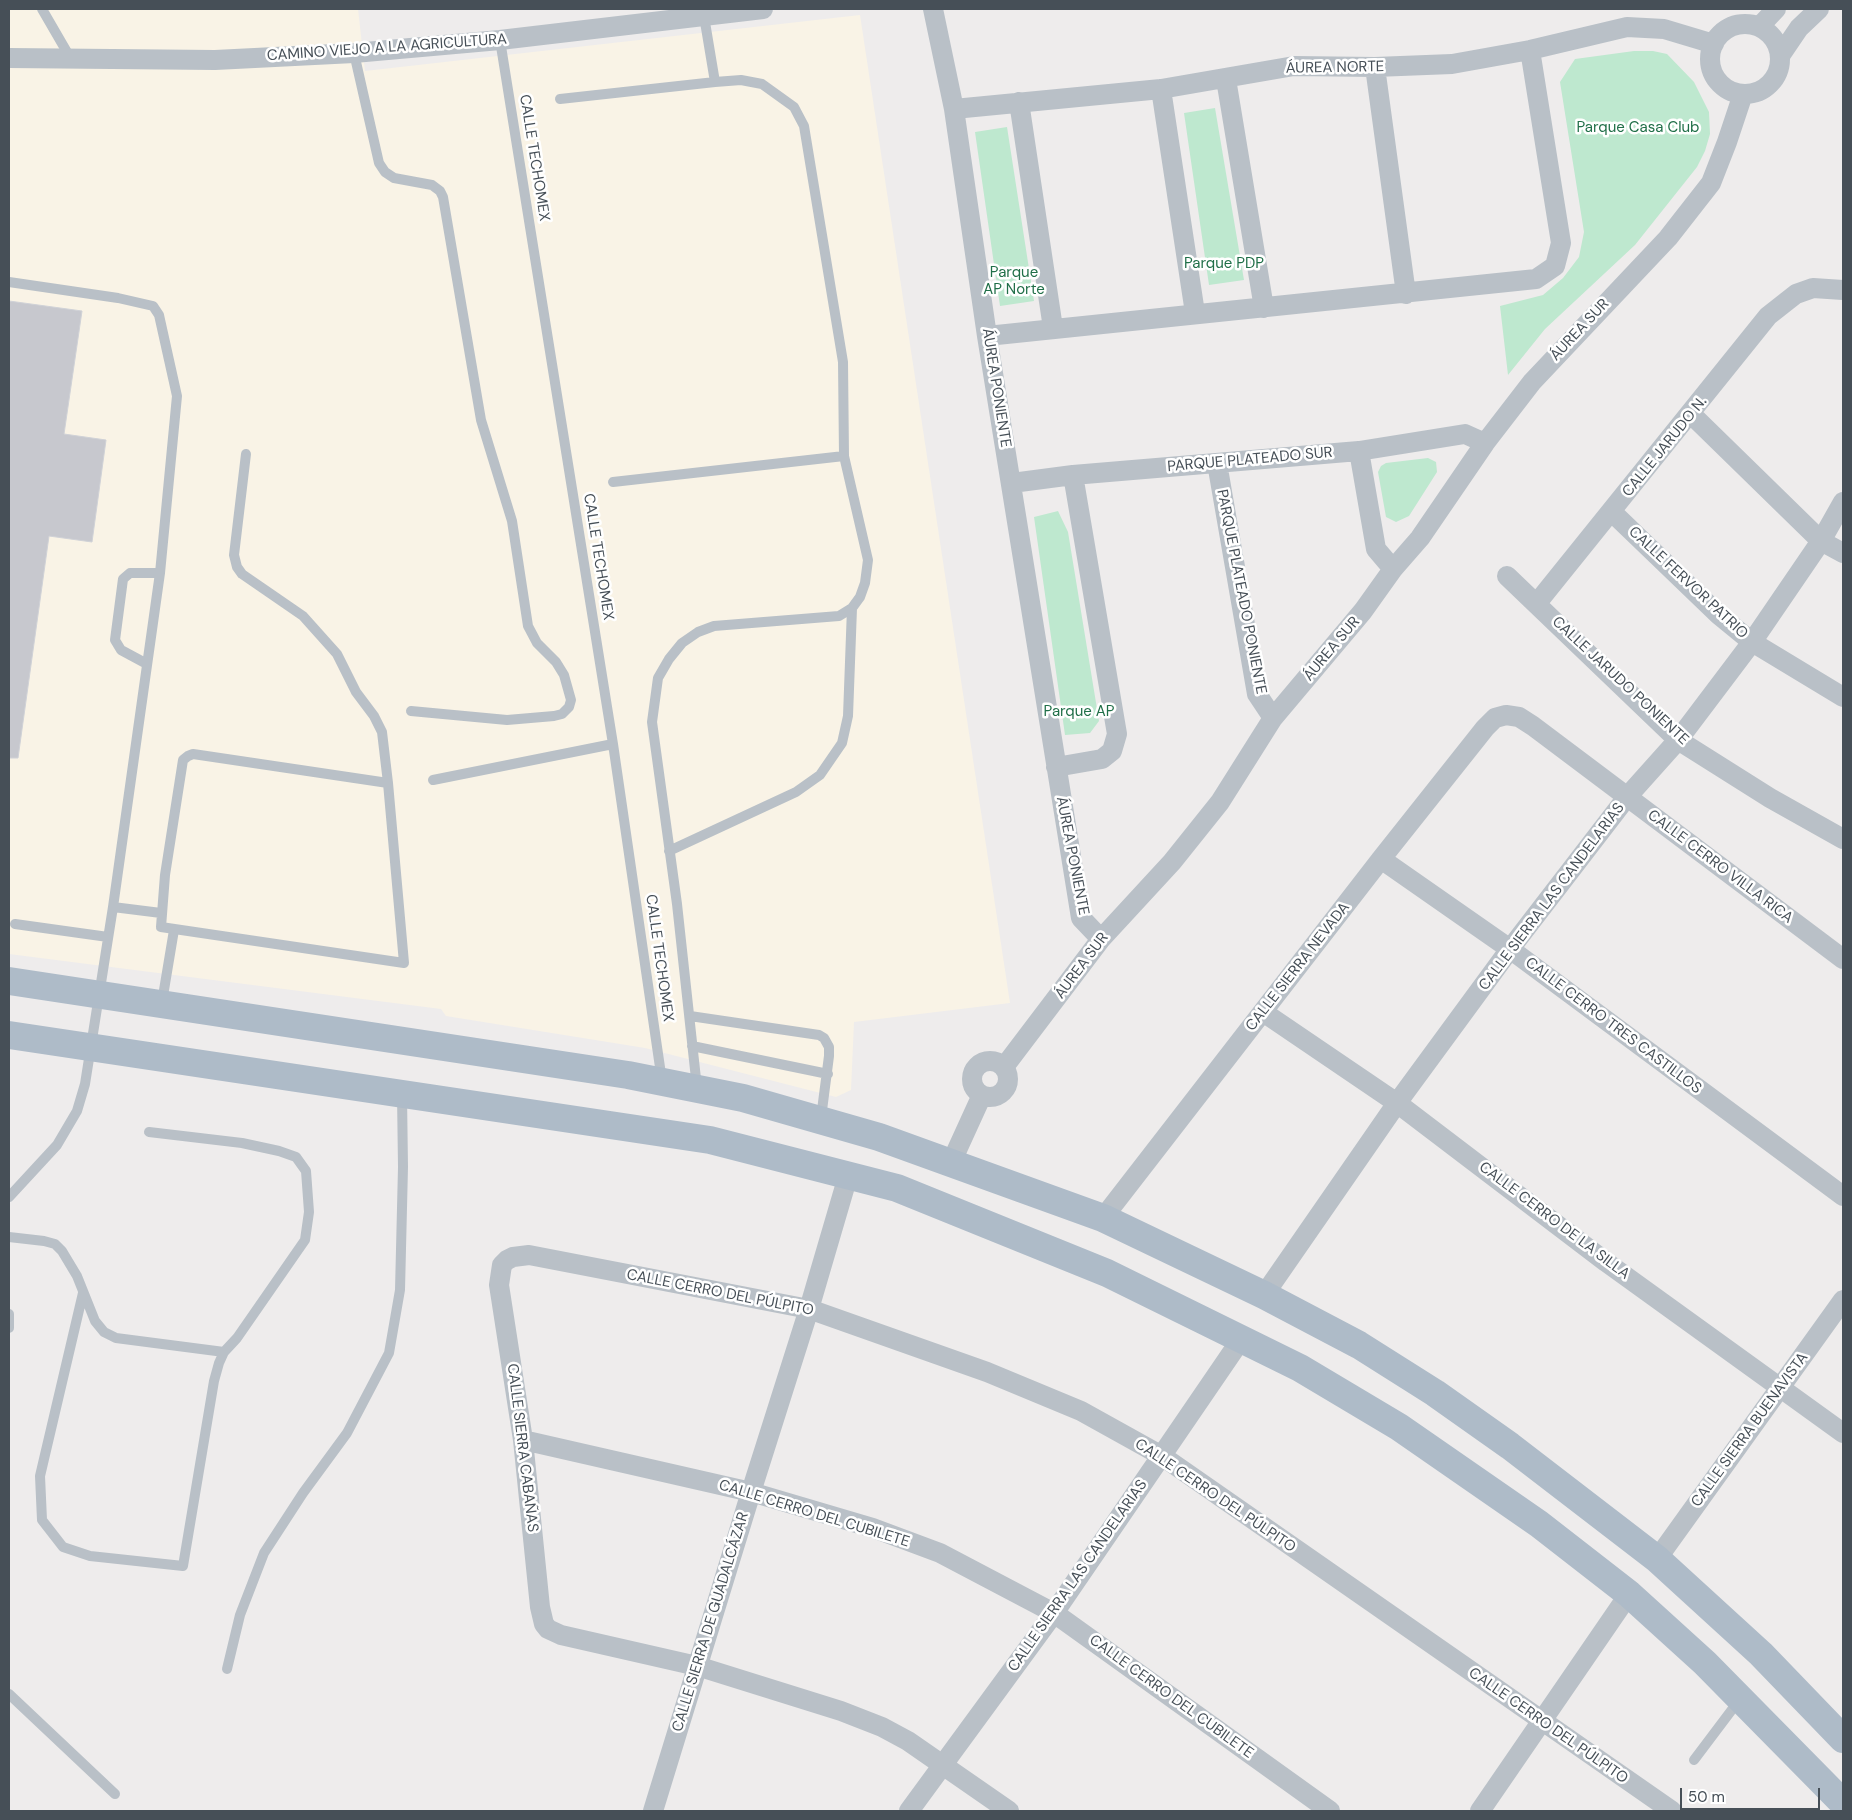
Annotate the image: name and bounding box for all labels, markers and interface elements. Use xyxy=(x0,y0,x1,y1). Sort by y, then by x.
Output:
street label: CAMINO VIEJO A LA AGRICULTURA xyxy=(266,31,508,65)
street label: ÁUREA NORTE xyxy=(1286,58,1384,78)
street label: CALLE TECHOMEX xyxy=(515,93,553,223)
park label: Parque Casa Club xyxy=(1577,119,1699,137)
park label: Parque PDP xyxy=(1184,255,1264,273)
park label: Parque AP Norte xyxy=(983,264,1045,299)
street label: ÁUREA SUR xyxy=(1547,295,1613,365)
street label: ÁUREA PONIENTE xyxy=(978,327,1014,449)
street label: CALLE JARUDO N. xyxy=(1619,393,1711,501)
street label: PARQUE PLATEADO SUR xyxy=(1167,444,1333,476)
street label: PARQUE PLATEADO PONIENTE xyxy=(1212,488,1270,696)
street label: CALLE TECHOMEX xyxy=(579,492,617,622)
street label: CALLE FERVOR PATRIO xyxy=(1625,523,1751,643)
street label: ÁUREA SUR xyxy=(1300,613,1364,685)
street label: CALLE JARUDO PONIENTE xyxy=(1548,613,1692,749)
park label: Parque AP xyxy=(1044,703,1114,721)
street label: ÁUREA PONIENTE xyxy=(1052,795,1092,917)
street label: CALLE SIERRA LAS CANDELARIAS xyxy=(1476,800,1628,994)
street label: CALLE CERRO VILLA RICA xyxy=(1644,806,1796,928)
street label: CALLE TECHOMEX xyxy=(641,893,677,1023)
street label: CALLE SIERRA NEVADA xyxy=(1242,899,1354,1035)
street label: ÁUREA SUR xyxy=(1051,929,1113,1003)
street label: CALLE CERRO TRES CASTILLOS xyxy=(1521,954,1705,1098)
street label: CALLE CERRO DE LA SILLA xyxy=(1475,1158,1633,1284)
street label: CALLE CERRO DEL PÚLPITO xyxy=(625,1266,815,1320)
street label: CALLE SIERRA BUENAVISTA xyxy=(1688,1349,1812,1511)
street label: CALLE SIERRA CABAÑAS xyxy=(503,1363,541,1533)
street label: CALLE CERRO DEL PÚLPITO xyxy=(1131,1435,1299,1557)
street label: CALLE CERRO DEL CUBILETE xyxy=(716,1476,912,1552)
street label: CALLE SIERRA LAS CANDELARIAS xyxy=(1005,1477,1151,1675)
street label: CALLE SIERRA DE GUADALCÁZAR xyxy=(669,1510,753,1734)
street label: CALLE CERRO DEL CUBILETE xyxy=(1085,1631,1257,1763)
street label: CALLE CERRO DEL PÚLPITO xyxy=(1465,1664,1631,1788)
scale bar xyxy=(1682,1778,1822,1810)
text: 50 m xyxy=(1688,1787,1725,1807)

